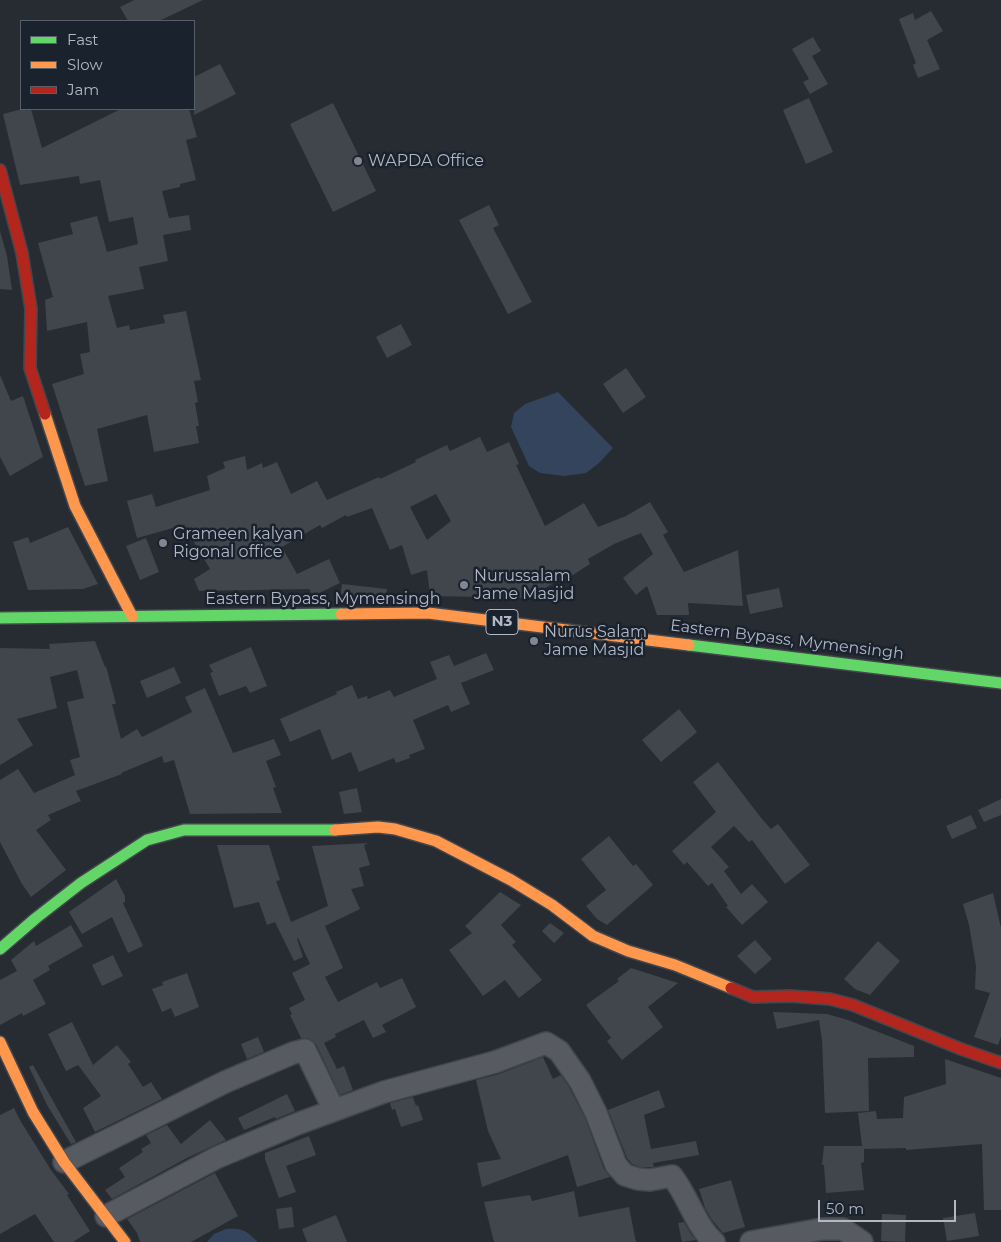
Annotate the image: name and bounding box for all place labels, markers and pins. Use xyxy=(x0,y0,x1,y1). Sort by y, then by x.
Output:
place label: WAPDA Office xyxy=(368,151,484,171)
marker: WAPDA Office xyxy=(352,155,364,167)
place label: Grameen kalyan Rigonal office xyxy=(173,524,304,562)
marker: Grameen kalyan Rigonal office xyxy=(157,537,169,549)
place label: Nurussalam Jame Masjid xyxy=(474,566,574,604)
marker: Nurussalam Jame Masjid xyxy=(458,579,470,591)
place label: Nurus Salam Jame Masjid xyxy=(544,622,647,660)
marker: Nurus Salam Jame Masjid xyxy=(528,635,540,647)

